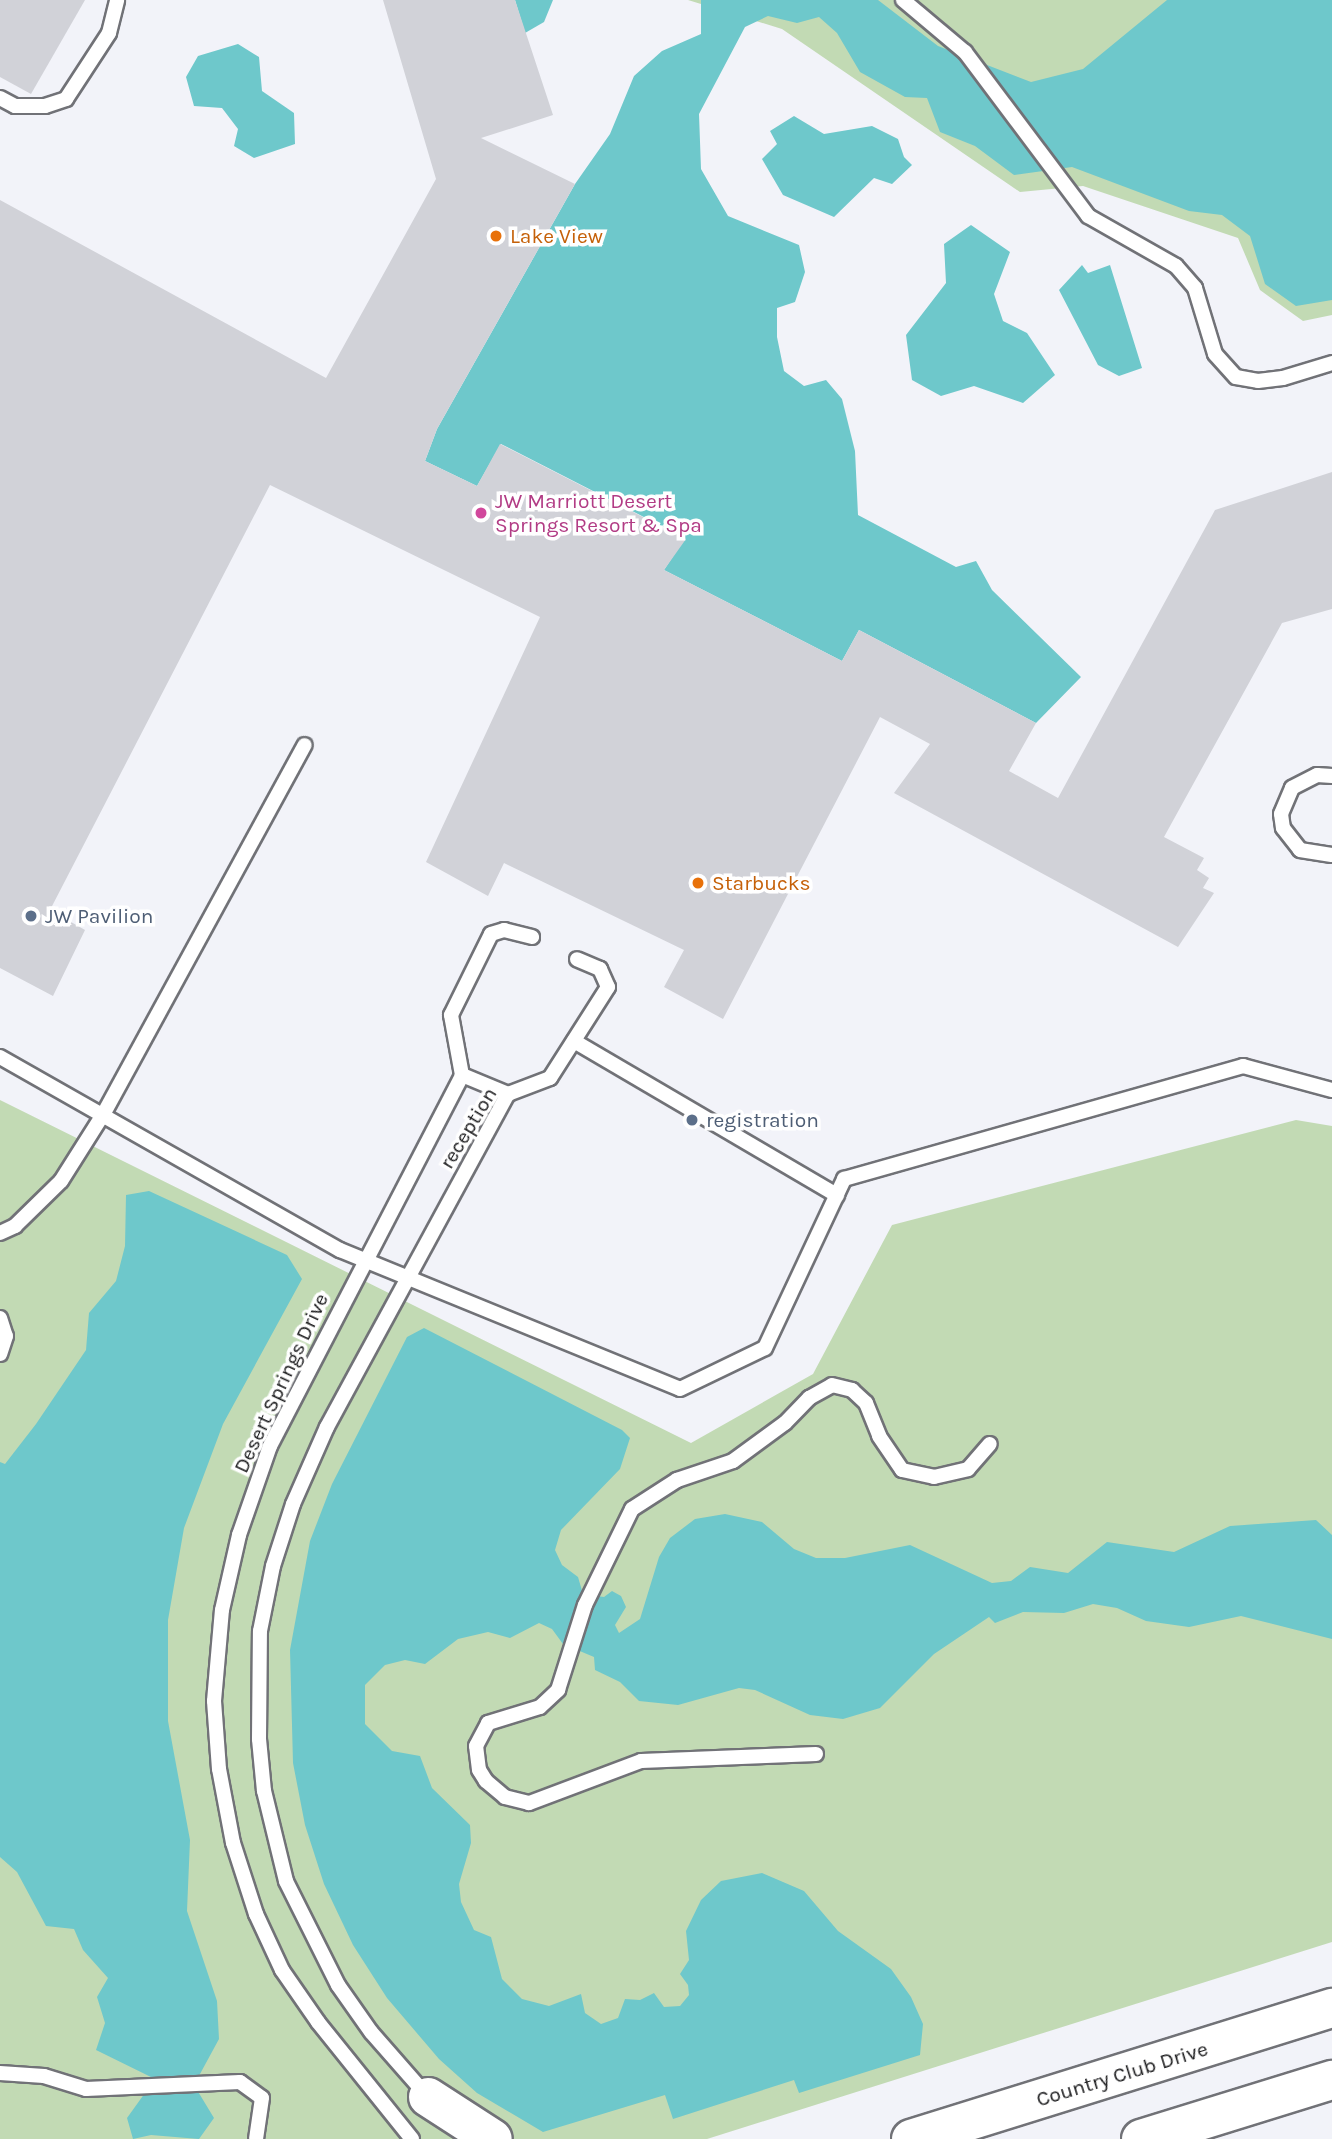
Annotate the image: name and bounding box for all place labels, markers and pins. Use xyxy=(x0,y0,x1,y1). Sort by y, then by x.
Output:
place label: Lake View xyxy=(510,223,603,249)
marker: Lake View xyxy=(488,228,504,244)
place label: JW Marriott Desert Springs Resort & Spa xyxy=(495,488,702,538)
marker: JW Marriott Desert Springs Resort & Spa xyxy=(473,505,489,521)
place label: Starbucks xyxy=(712,870,811,896)
marker: Starbucks xyxy=(690,875,706,891)
place label: JW Pavilion xyxy=(45,903,154,929)
marker: JW Pavilion xyxy=(23,908,39,924)
place label: registration xyxy=(706,1107,819,1133)
marker: registration xyxy=(684,1112,700,1128)

